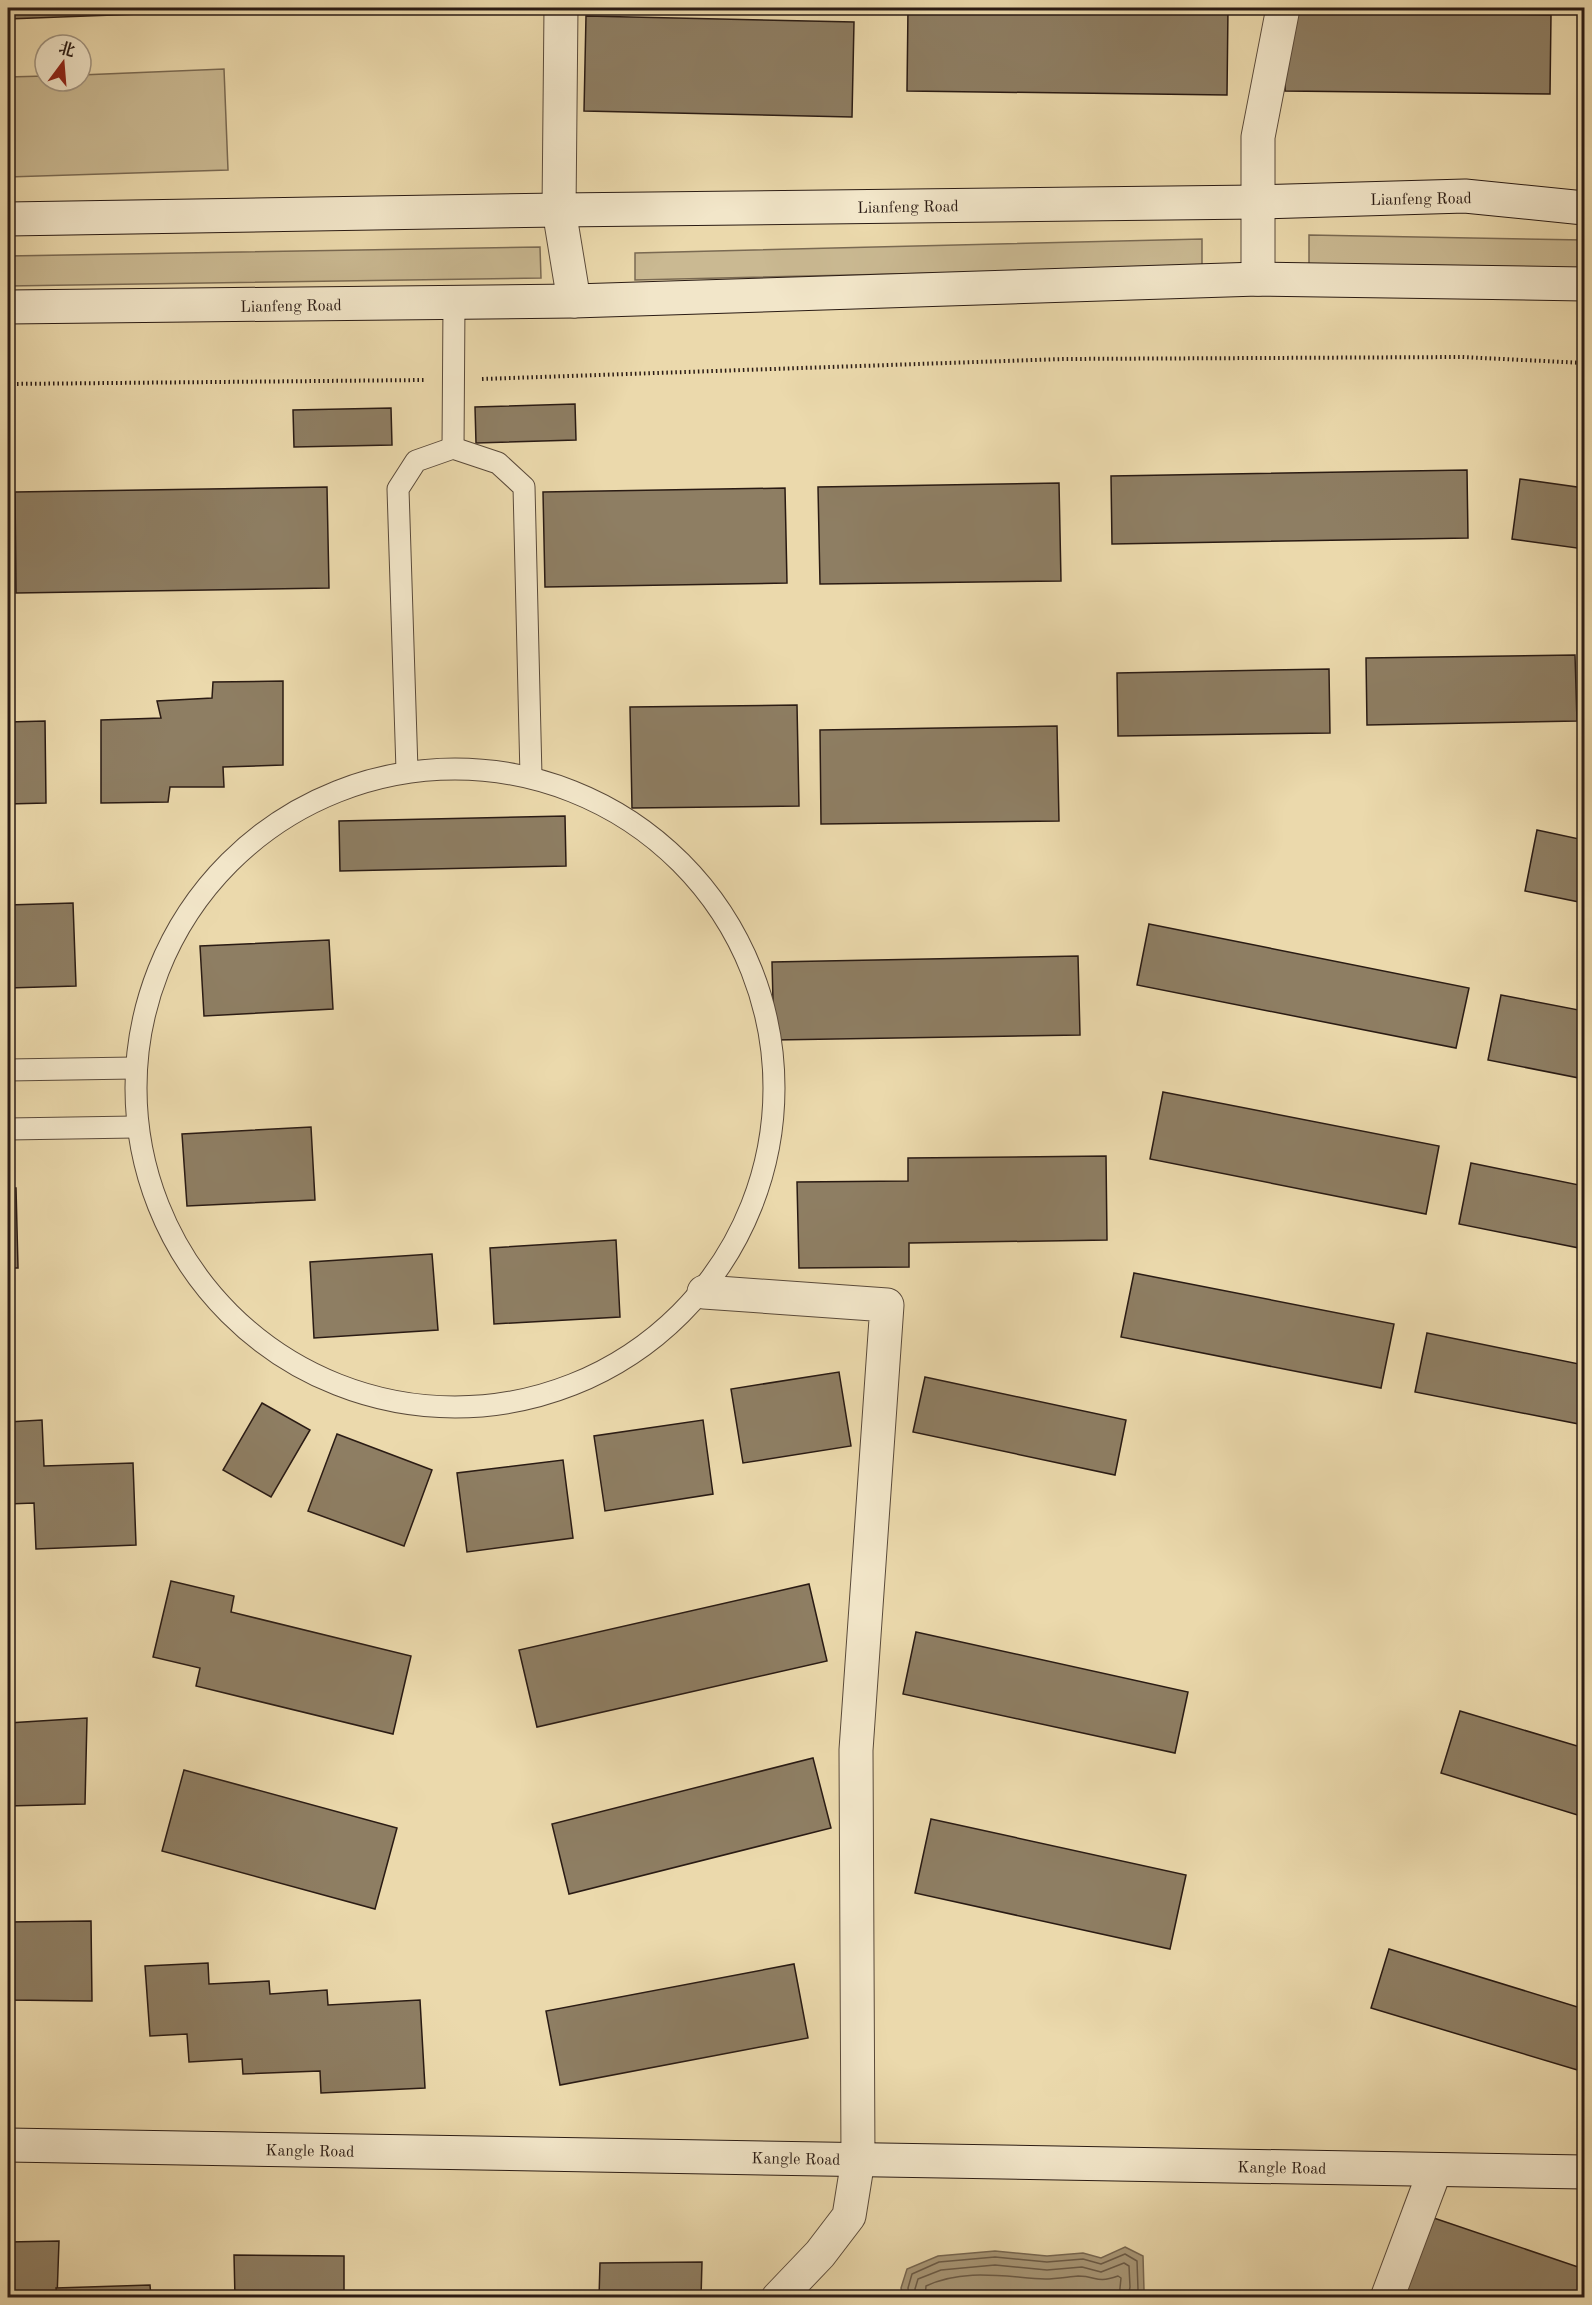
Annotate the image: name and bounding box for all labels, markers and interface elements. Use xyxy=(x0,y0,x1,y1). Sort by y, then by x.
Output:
north arrow xyxy=(33,33,93,93)
text: 北 xyxy=(57,39,77,60)
street label: Lianfeng Road xyxy=(1370,191,1472,209)
street label: Lianfeng Road xyxy=(857,199,959,217)
street label: Lianfeng Road xyxy=(240,298,342,316)
street label: Kangle Road xyxy=(265,2143,355,2161)
street label: Kangle Road xyxy=(751,2151,841,2169)
street label: Kangle Road xyxy=(1237,2160,1327,2178)

